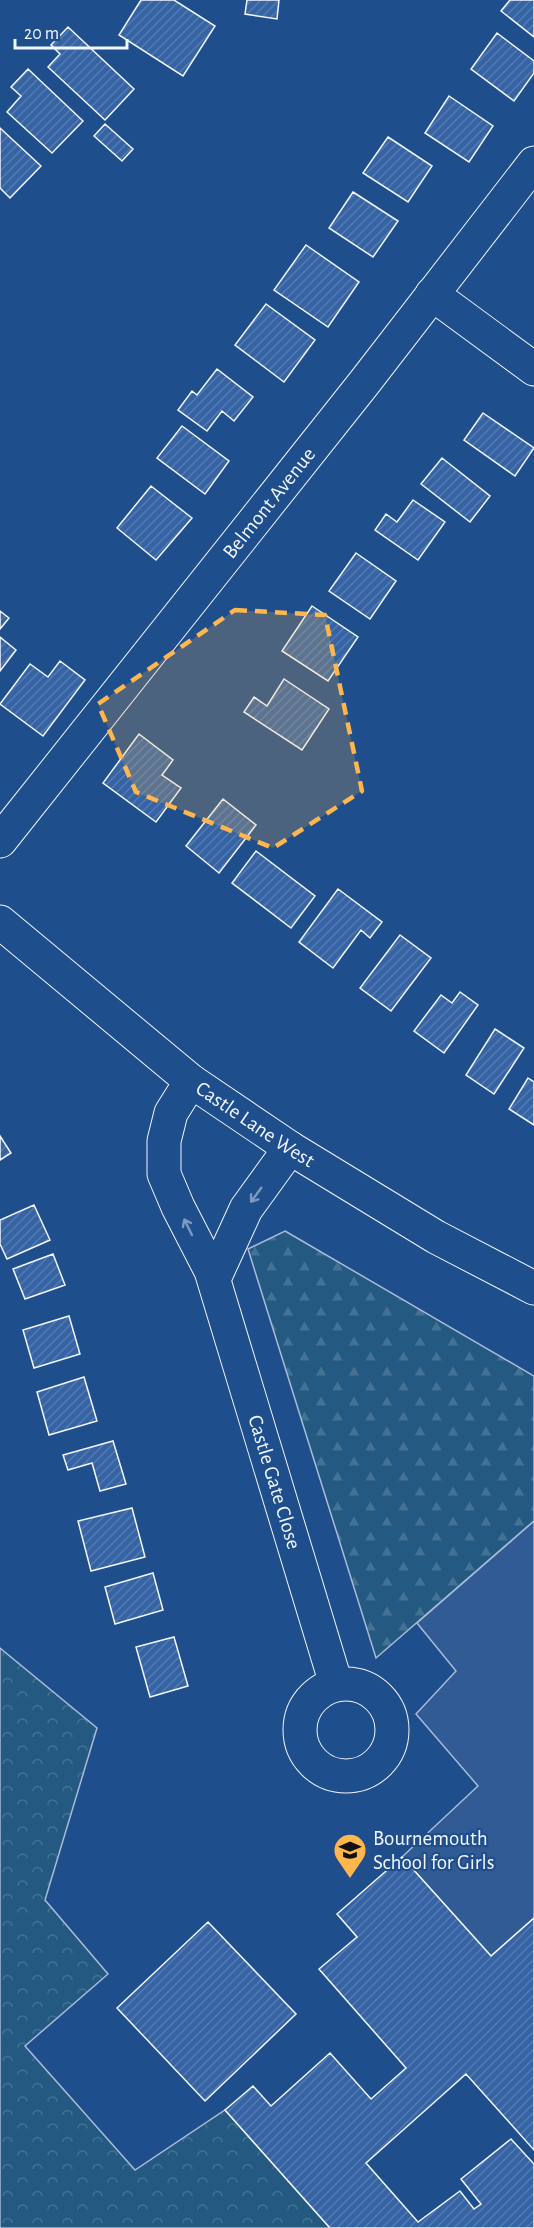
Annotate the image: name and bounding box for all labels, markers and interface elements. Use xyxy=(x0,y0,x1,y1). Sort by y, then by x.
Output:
scale bar xyxy=(15,12,128,50)
text: 20 m xyxy=(24,25,59,43)
street label: Belmont Avenue xyxy=(219,443,319,562)
street label: Castle Lane West xyxy=(192,1077,319,1171)
one-way arrow xyxy=(250,1187,262,1203)
one-way arrow xyxy=(181,1218,193,1236)
street label: Castle Gate Close xyxy=(245,1413,305,1552)
place label: Bournemouth School for Girls xyxy=(373,1828,495,1873)
school or university icon: Bournemouth School for Girls xyxy=(332,1832,368,1879)

